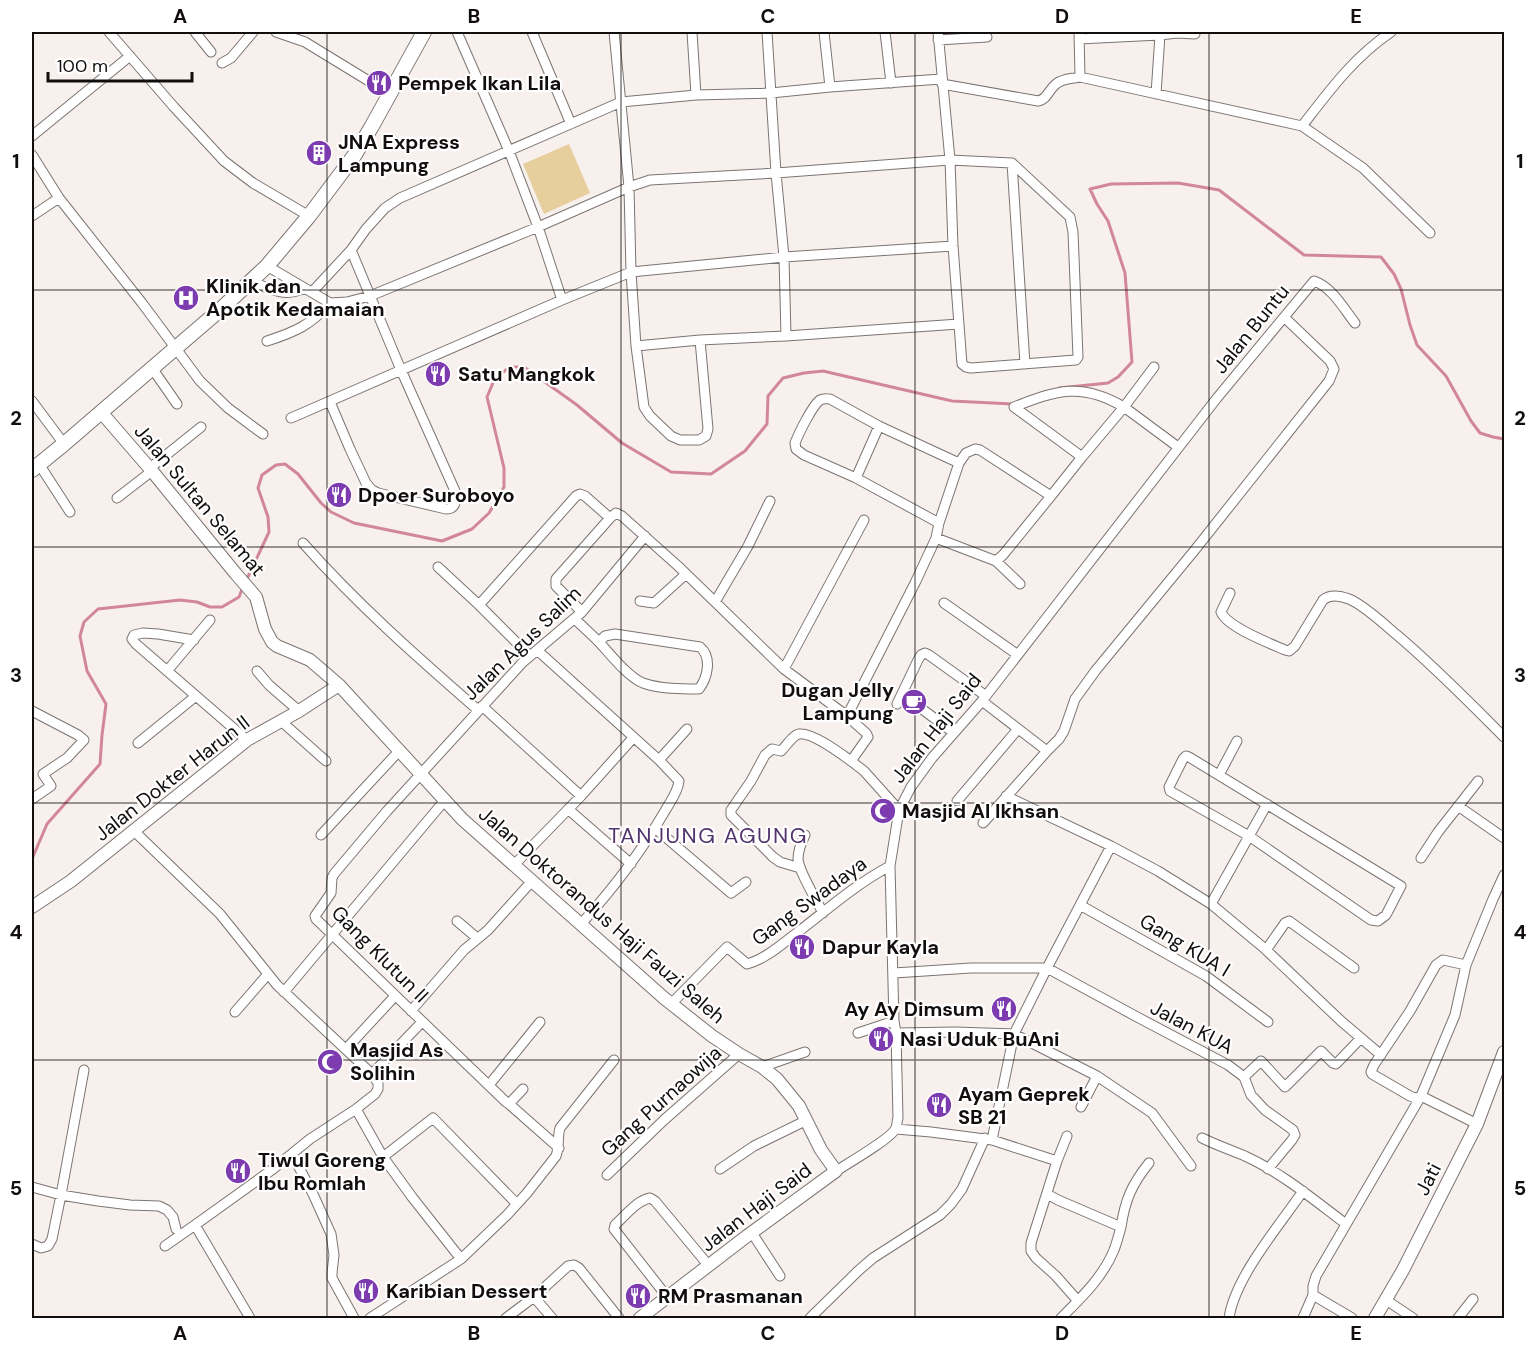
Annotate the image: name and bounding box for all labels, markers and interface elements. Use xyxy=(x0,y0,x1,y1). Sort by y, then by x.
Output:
text: A xyxy=(173,3,187,29)
text: B xyxy=(468,3,480,29)
text: C xyxy=(761,3,775,29)
text: D xyxy=(1055,3,1069,29)
text: E xyxy=(1350,3,1362,29)
scale bar xyxy=(48,45,192,83)
text: 100 m xyxy=(57,54,108,78)
restaurant icon: Pempek Ikan Lila xyxy=(364,68,394,98)
place label: Pempek Ikan Lila xyxy=(398,70,561,96)
place label: JNA Express Lampung xyxy=(338,129,460,178)
building icon: JNA Express Lampung xyxy=(304,138,334,168)
text: 1 xyxy=(12,148,20,174)
text: 1 xyxy=(1516,148,1524,174)
place label: Klinik dan Apotik Kedamaian xyxy=(206,273,385,322)
street label: Jalan Buntu xyxy=(1207,279,1295,379)
hospital icon: Klinik dan Apotik Kedamaian xyxy=(171,283,201,313)
restaurant icon: Satu Mangkok xyxy=(423,359,453,389)
place label: Satu Mangkok xyxy=(458,361,596,387)
text: 2 xyxy=(10,405,22,431)
text: 2 xyxy=(1514,405,1526,431)
street label: Jalan Sultan Selamat xyxy=(129,419,271,581)
restaurant icon: Dpoer Suroboyo xyxy=(324,480,354,510)
place label: Dpoer Suroboyo xyxy=(358,482,515,508)
street label: Jalan Agus Salim xyxy=(458,580,586,706)
text: 3 xyxy=(10,662,22,688)
text: 3 xyxy=(1514,662,1526,688)
street label: Jalan Haji Said xyxy=(885,668,987,788)
place label: Dugan Jelly Lampung xyxy=(781,677,894,726)
cafe icon: Dugan Jelly Lampung xyxy=(899,687,929,717)
street label: Jalan Dokter Harun II xyxy=(89,709,255,847)
mosque icon: Masjid Al Ikhsan xyxy=(868,796,898,826)
place label: Masjid Al Ikhsan xyxy=(902,798,1059,824)
street label: Jalan Doktorandus Haji Fauzi Saleh xyxy=(473,801,731,1029)
district label: TANJUNG AGUNG xyxy=(608,821,808,850)
street label: Gang Swadaya xyxy=(746,851,872,951)
street label: Gang Klutun II xyxy=(326,900,434,1008)
street label: Gang KUA I xyxy=(1135,908,1235,982)
text: 4 xyxy=(10,919,23,945)
text: 4 xyxy=(1514,919,1527,945)
restaurant icon: Dapur Kayla xyxy=(787,932,817,962)
place label: Dapur Kayla xyxy=(822,934,939,960)
restaurant icon: Ay Ay Dimsum xyxy=(989,994,1019,1024)
street label: Jalan KUA xyxy=(1146,994,1238,1060)
place label: Ay Ay Dimsum xyxy=(844,996,984,1022)
restaurant icon: Nasi Uduk BuAni xyxy=(866,1024,896,1054)
place label: Nasi Uduk BuAni xyxy=(900,1026,1060,1052)
place label: Masjid As Solihin xyxy=(350,1037,444,1086)
street label: Gang Purnaowija xyxy=(595,1040,727,1162)
mosque icon: Masjid As Solihin xyxy=(315,1047,345,1077)
place label: Ayam Geprek SB 21 xyxy=(958,1081,1090,1130)
restaurant icon: Ayam Geprek SB 21 xyxy=(924,1090,954,1120)
place label: Tiwul Goreng Ibu Romlah xyxy=(258,1147,386,1196)
restaurant icon: Tiwul Goreng Ibu Romlah xyxy=(223,1156,253,1186)
street label: Jalan Haji Said xyxy=(695,1157,817,1257)
street label: Jati xyxy=(1409,1158,1447,1200)
text: 5 xyxy=(10,1175,22,1201)
text: 5 xyxy=(1514,1175,1526,1201)
restaurant icon: Karibian Dessert xyxy=(351,1276,381,1306)
place label: Karibian Dessert xyxy=(386,1278,547,1304)
restaurant icon: RM Prasmanan xyxy=(623,1281,653,1311)
place label: RM Prasmanan xyxy=(658,1283,803,1309)
text: A xyxy=(173,1320,187,1346)
text: B xyxy=(468,1320,480,1346)
text: C xyxy=(761,1320,775,1346)
text: D xyxy=(1055,1320,1069,1346)
text: E xyxy=(1350,1320,1362,1346)

